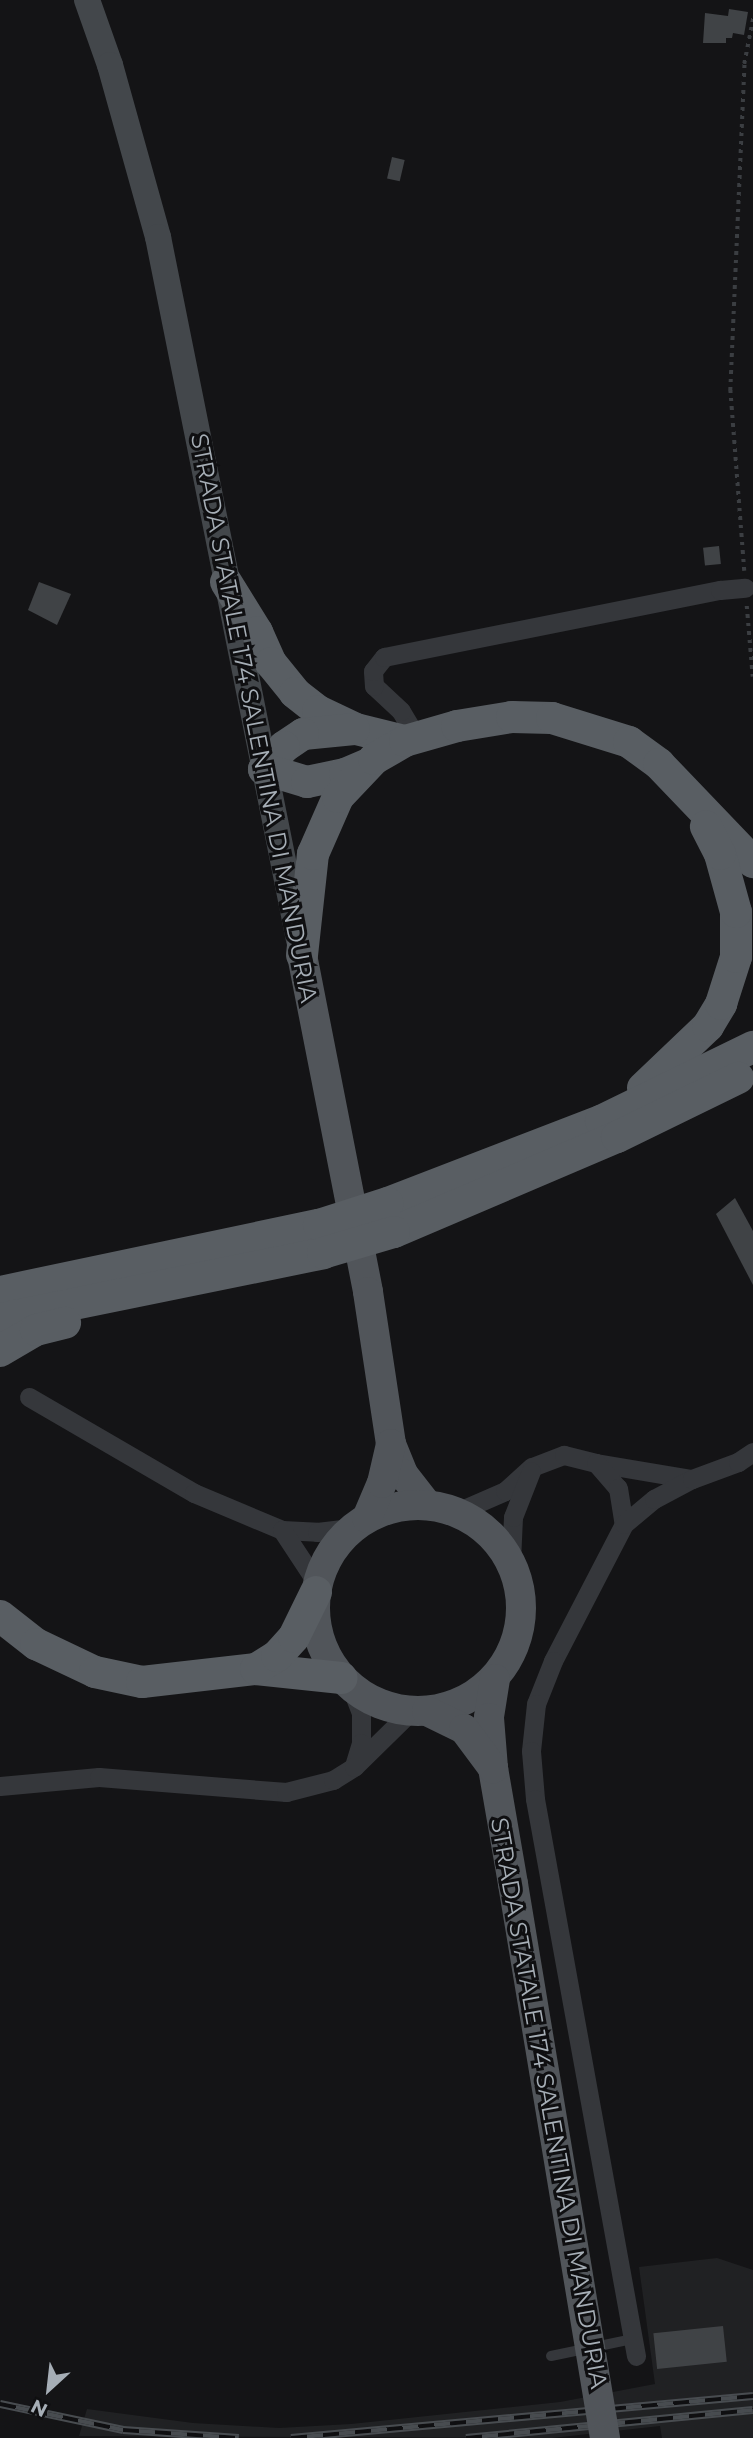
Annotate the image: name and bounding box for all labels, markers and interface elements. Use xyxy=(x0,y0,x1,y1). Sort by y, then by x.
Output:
street label: STRADA STATALE 174 SALENTINA DI MANDURIA xyxy=(185,431,323,1005)
street label: STRADA STATALE 174 SALENTINA DI MANDURIA xyxy=(485,1815,613,2391)
north arrow xyxy=(14,2354,84,2424)
text: N xyxy=(27,2394,51,2422)

